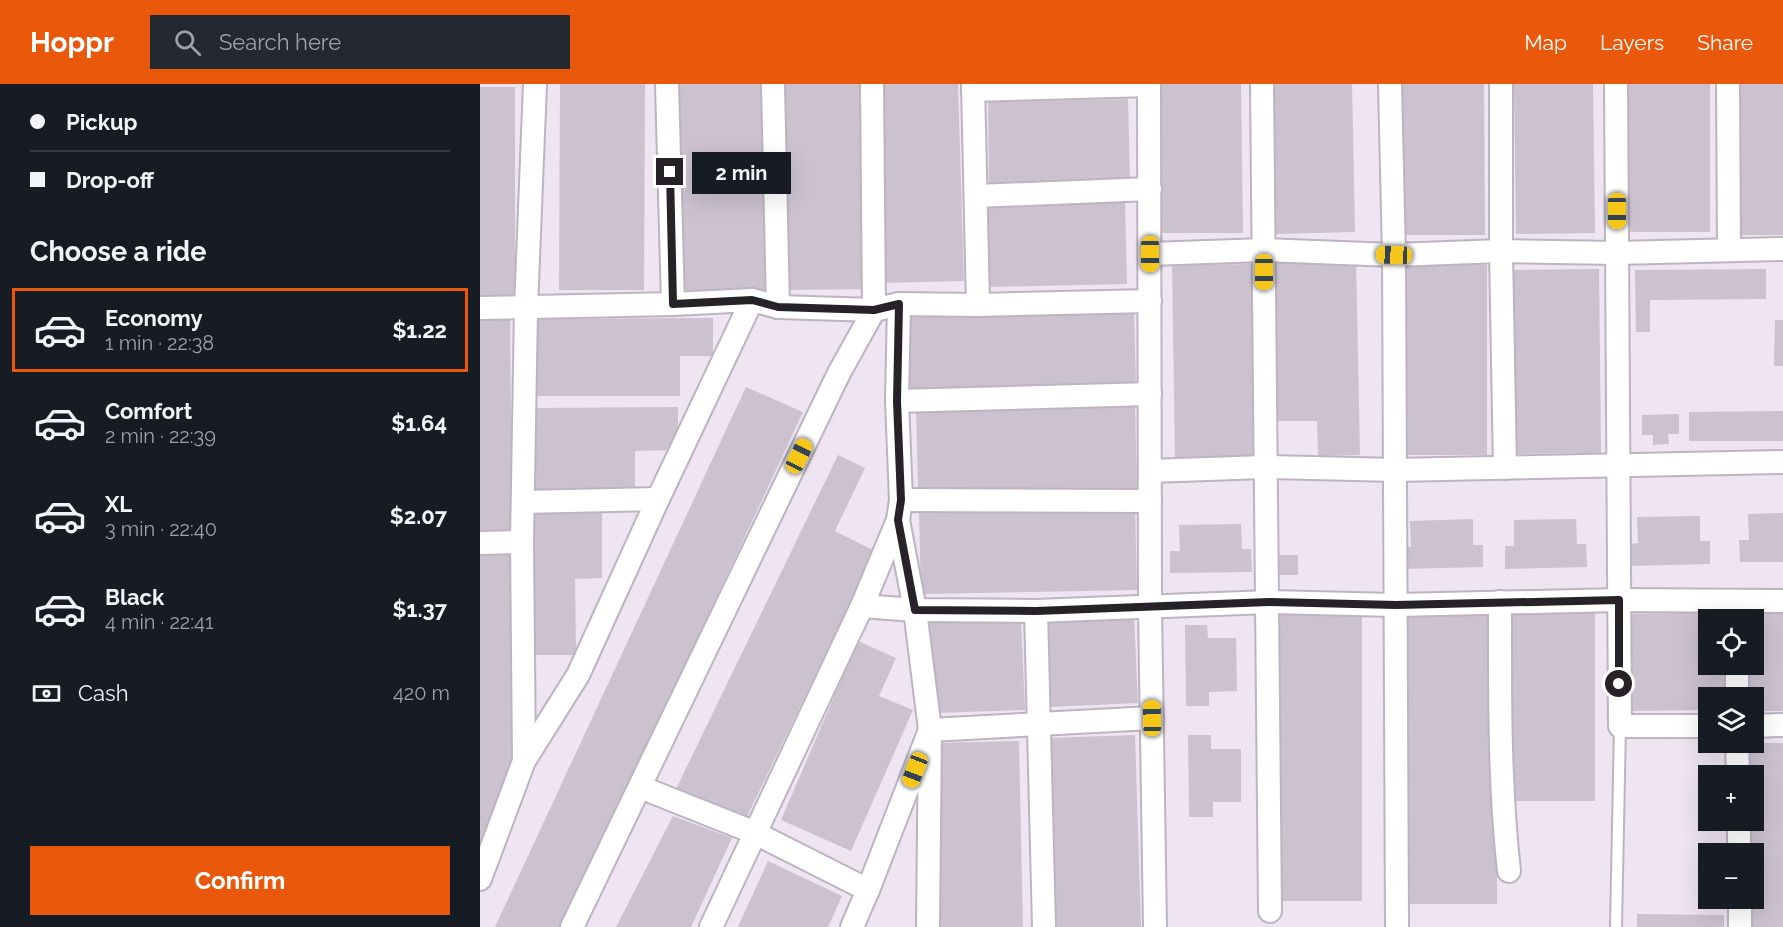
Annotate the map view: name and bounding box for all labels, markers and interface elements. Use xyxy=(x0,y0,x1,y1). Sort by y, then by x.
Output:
search box xyxy=(150,15,570,69)
text: Hoppr xyxy=(30,26,114,59)
icon: search xyxy=(171,26,204,59)
text: Search here xyxy=(219,29,341,55)
text: Map xyxy=(1524,30,1567,55)
text: Layers xyxy=(1600,30,1664,55)
text: Share xyxy=(1697,30,1753,55)
text: Pickup xyxy=(66,109,138,135)
callout: 2 min xyxy=(691,151,790,193)
route end xyxy=(656,158,683,185)
text: 2 min xyxy=(716,161,767,185)
text: Drop-off xyxy=(66,167,154,193)
car xyxy=(1608,193,1626,229)
text: Choose a ride xyxy=(30,236,206,267)
car xyxy=(1141,236,1159,272)
car xyxy=(1376,245,1412,265)
car xyxy=(1255,254,1273,290)
icon: car xyxy=(33,303,87,357)
text: Economy xyxy=(105,305,203,331)
text: $1.22 xyxy=(392,317,447,343)
text: 1 min · 22:38 xyxy=(105,331,214,355)
icon: car xyxy=(33,396,87,450)
text: Comfort xyxy=(105,398,192,424)
text: $1.64 xyxy=(391,410,447,436)
text: 2 min · 22:39 xyxy=(105,424,216,448)
car xyxy=(783,436,815,476)
icon: car xyxy=(33,489,87,543)
text: XL xyxy=(105,491,132,517)
text: $2.07 xyxy=(390,503,447,529)
text: 3 min · 22:40 xyxy=(105,517,217,541)
icon: car xyxy=(33,582,87,636)
text: Black xyxy=(105,584,164,610)
text: $1.37 xyxy=(393,596,447,622)
map controls xyxy=(1698,609,1764,909)
button: locate xyxy=(1698,609,1764,675)
text: 4 min · 22:41 xyxy=(105,610,213,634)
route start xyxy=(1605,670,1632,697)
icon: cash xyxy=(30,677,63,710)
text: Cash xyxy=(78,680,129,706)
text: 420 m xyxy=(393,681,450,705)
button: layers xyxy=(1698,687,1764,753)
car xyxy=(1143,700,1161,736)
car xyxy=(900,750,930,790)
button: + xyxy=(1698,765,1764,831)
button: − xyxy=(1698,843,1764,909)
button: Confirm xyxy=(30,846,450,915)

